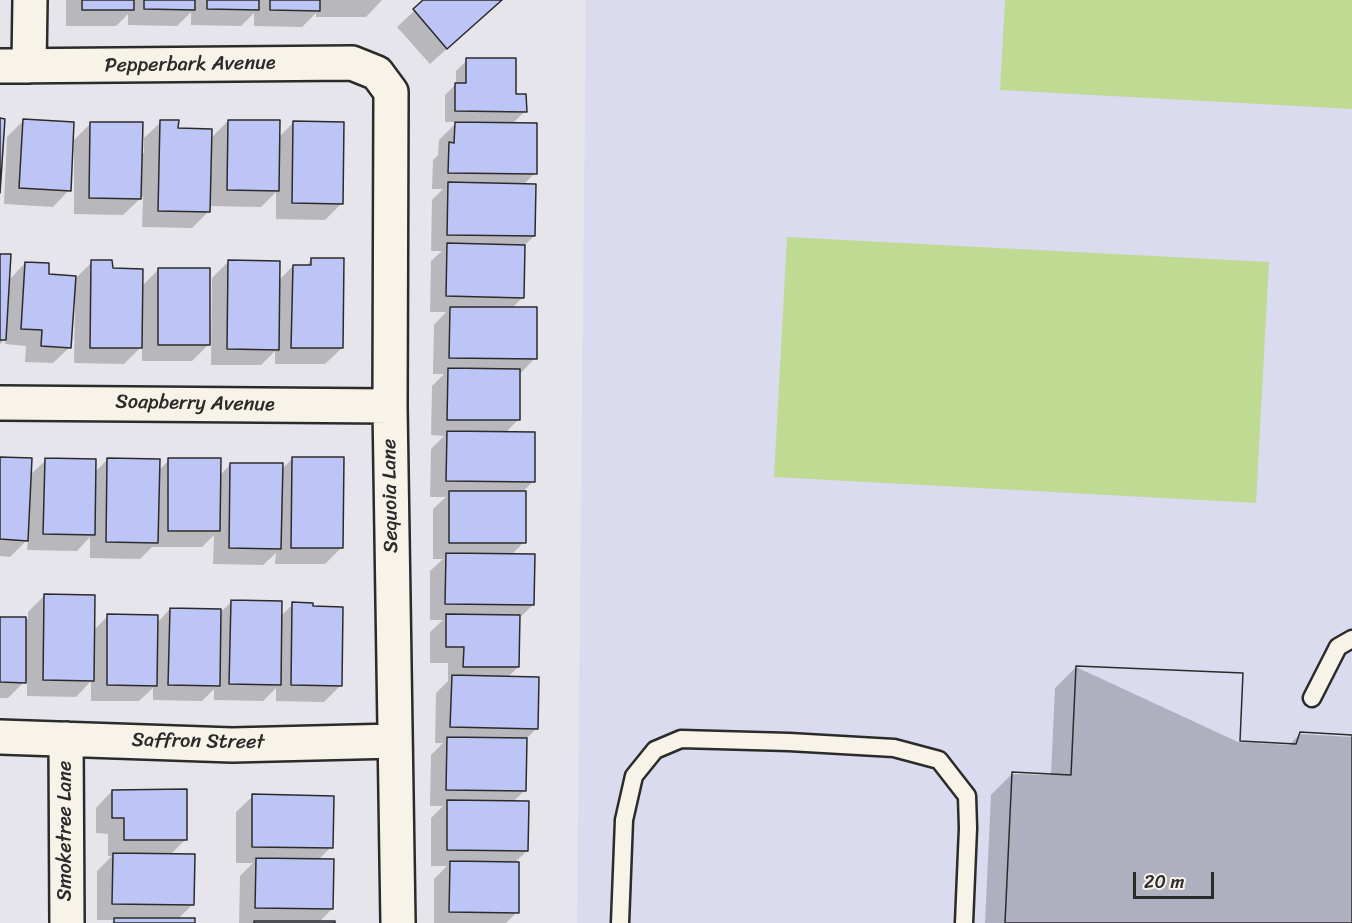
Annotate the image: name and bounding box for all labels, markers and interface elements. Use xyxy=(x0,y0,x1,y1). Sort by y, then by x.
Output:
street label: Pepperbark Avenue xyxy=(104,52,276,78)
street label: Soapberry Avenue xyxy=(115,391,275,417)
street label: Sequoia Lane xyxy=(378,439,404,553)
street label: Saffron Street xyxy=(131,729,265,755)
street label: Smoketree Lane xyxy=(54,761,78,901)
scale bar xyxy=(1136,860,1217,898)
text: 20 m xyxy=(1144,866,1184,898)

